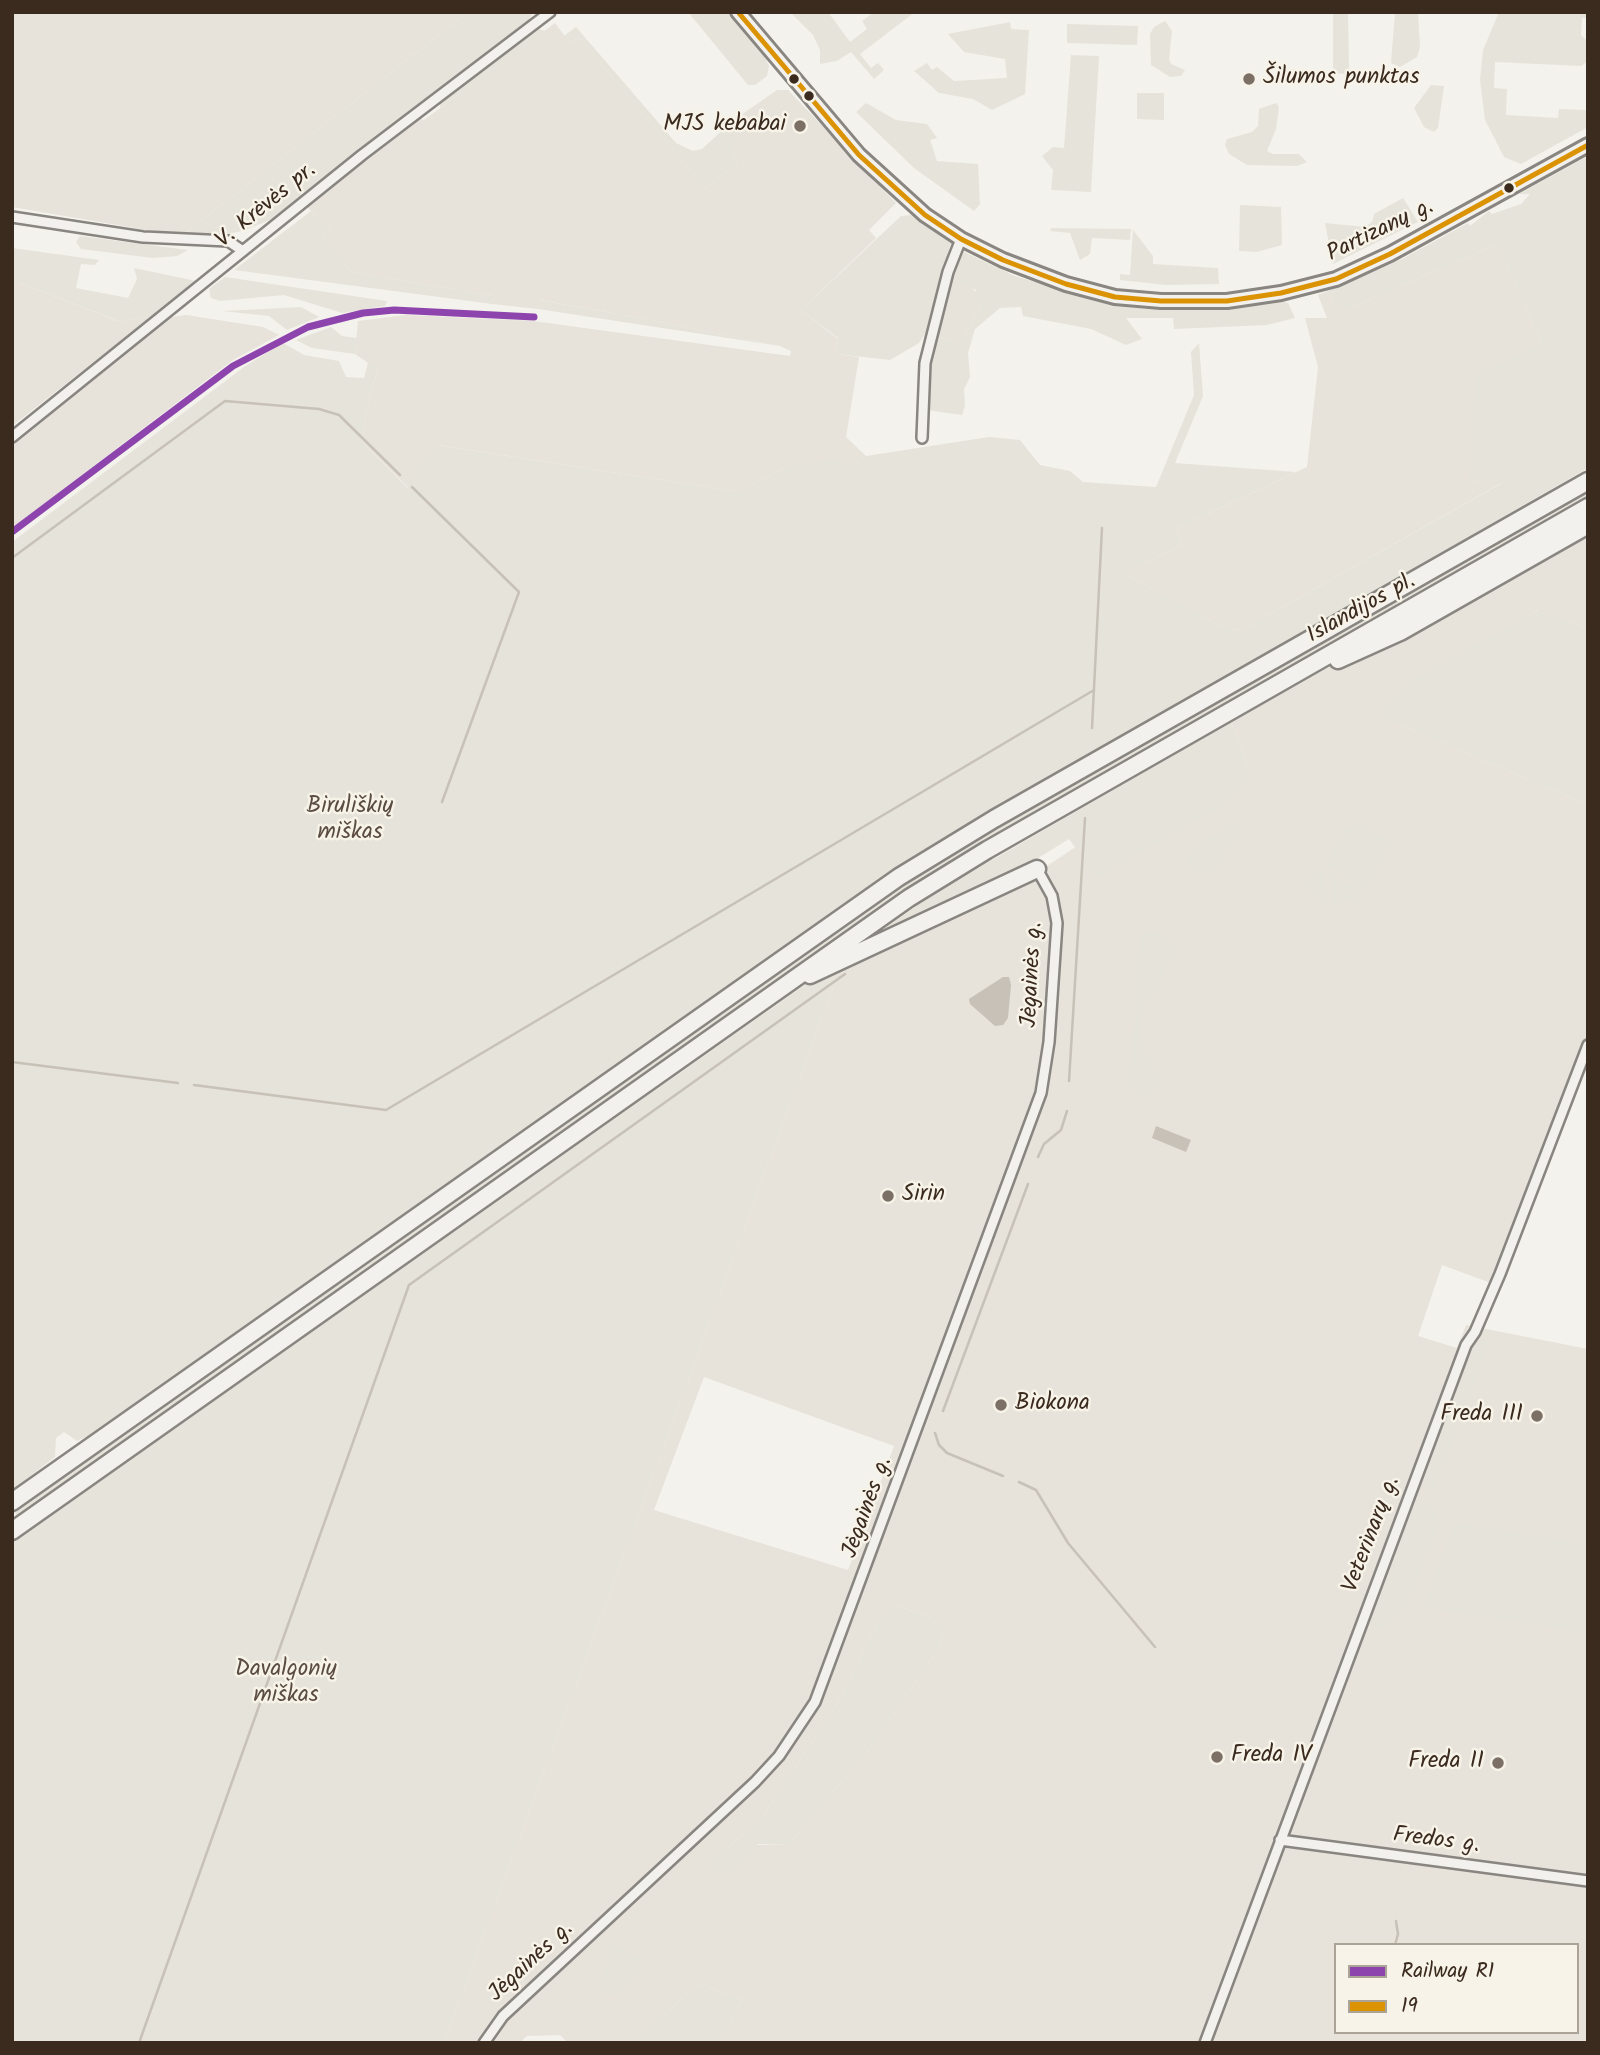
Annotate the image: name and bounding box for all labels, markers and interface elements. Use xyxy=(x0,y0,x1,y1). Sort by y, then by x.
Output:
place label: Šilumos punktas xyxy=(1263,65,1420,93)
marker: Šilumos punktas xyxy=(1241,71,1257,87)
unlabelled marker xyxy=(787,72,801,86)
unlabelled marker xyxy=(802,89,816,103)
place label: MJS kebabai xyxy=(663,112,786,140)
marker: MJS kebabai xyxy=(792,118,808,134)
street label: V. Krėvės pr. xyxy=(211,158,323,256)
unlabelled marker xyxy=(1502,181,1516,195)
street label: Partizanų g. xyxy=(1323,194,1439,270)
street label: Islandijos pl. xyxy=(1303,569,1421,651)
park label: Biruliškių miškas xyxy=(307,794,393,848)
street label: Jėgainės g. xyxy=(1017,921,1051,1029)
place label: Sirin xyxy=(902,1182,945,1210)
marker: Sirin xyxy=(880,1188,896,1204)
place label: Biokona xyxy=(1015,1391,1090,1419)
marker: Biokona xyxy=(993,1397,1009,1413)
place label: Freda III xyxy=(1440,1402,1523,1430)
marker: Freda III xyxy=(1529,1408,1545,1424)
street label: Jėgainės g. xyxy=(838,1454,900,1562)
street label: Veterinarų g. xyxy=(1338,1473,1408,1597)
park label: Davalgonių miškas xyxy=(235,1657,337,1711)
place label: Freda IV xyxy=(1231,1743,1312,1771)
marker: Freda IV xyxy=(1209,1749,1225,1765)
place label: Freda II xyxy=(1408,1749,1484,1777)
marker: Freda II xyxy=(1490,1755,1506,1771)
street label: Fredos g. xyxy=(1391,1823,1481,1861)
street label: Jėgainės g. xyxy=(484,1917,580,2009)
legend xyxy=(1334,1943,1579,2034)
text: Railway R1 xyxy=(1401,1955,1494,1988)
text: 19 xyxy=(1401,1990,1418,2023)

